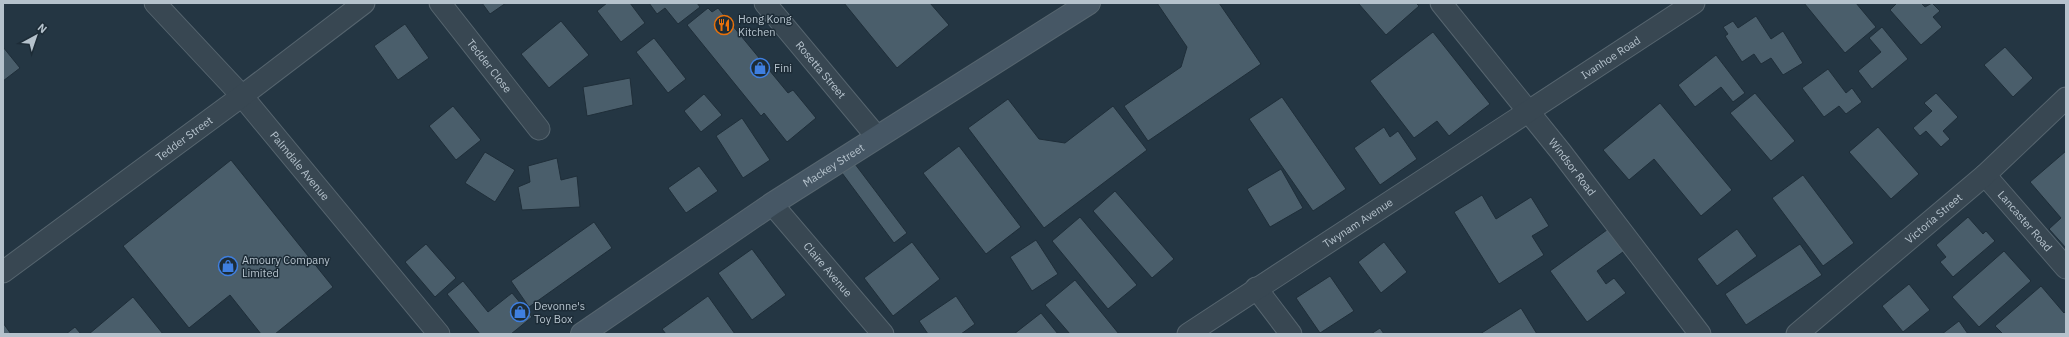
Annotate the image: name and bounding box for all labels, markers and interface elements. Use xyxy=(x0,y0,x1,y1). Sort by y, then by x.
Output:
place label: Hong Kong Kitchen xyxy=(738,12,792,39)
restaurant icon: Hong Kong Kitchen xyxy=(713,14,735,36)
north arrow xyxy=(16,16,56,56)
text: N xyxy=(35,20,50,36)
street label: Ivanhoe Road xyxy=(1578,33,1643,82)
street label: Tedder Close xyxy=(464,36,515,96)
street label: Rosetta Street xyxy=(793,38,849,102)
shop icon: Fini xyxy=(749,57,771,79)
place label: Fini xyxy=(774,61,792,75)
street label: Tedder Street xyxy=(153,113,216,164)
street label: Palmdale Avenue xyxy=(267,128,333,203)
street label: Windsor Road xyxy=(1546,135,1599,198)
street label: Mackey Street xyxy=(800,140,867,190)
street label: Lancaster Road xyxy=(1995,188,2055,254)
street label: Victoria Street xyxy=(1902,190,1965,247)
street label: Twynam Avenue xyxy=(1320,195,1396,251)
street label: Claire Avenue xyxy=(800,239,855,300)
place label: Amoury Company Limited xyxy=(242,253,330,280)
shop icon: Amoury Company Limited xyxy=(217,255,239,277)
place label: Devonne's Toy Box xyxy=(534,299,585,326)
shop icon: Devonne's Toy Box xyxy=(509,301,531,323)

